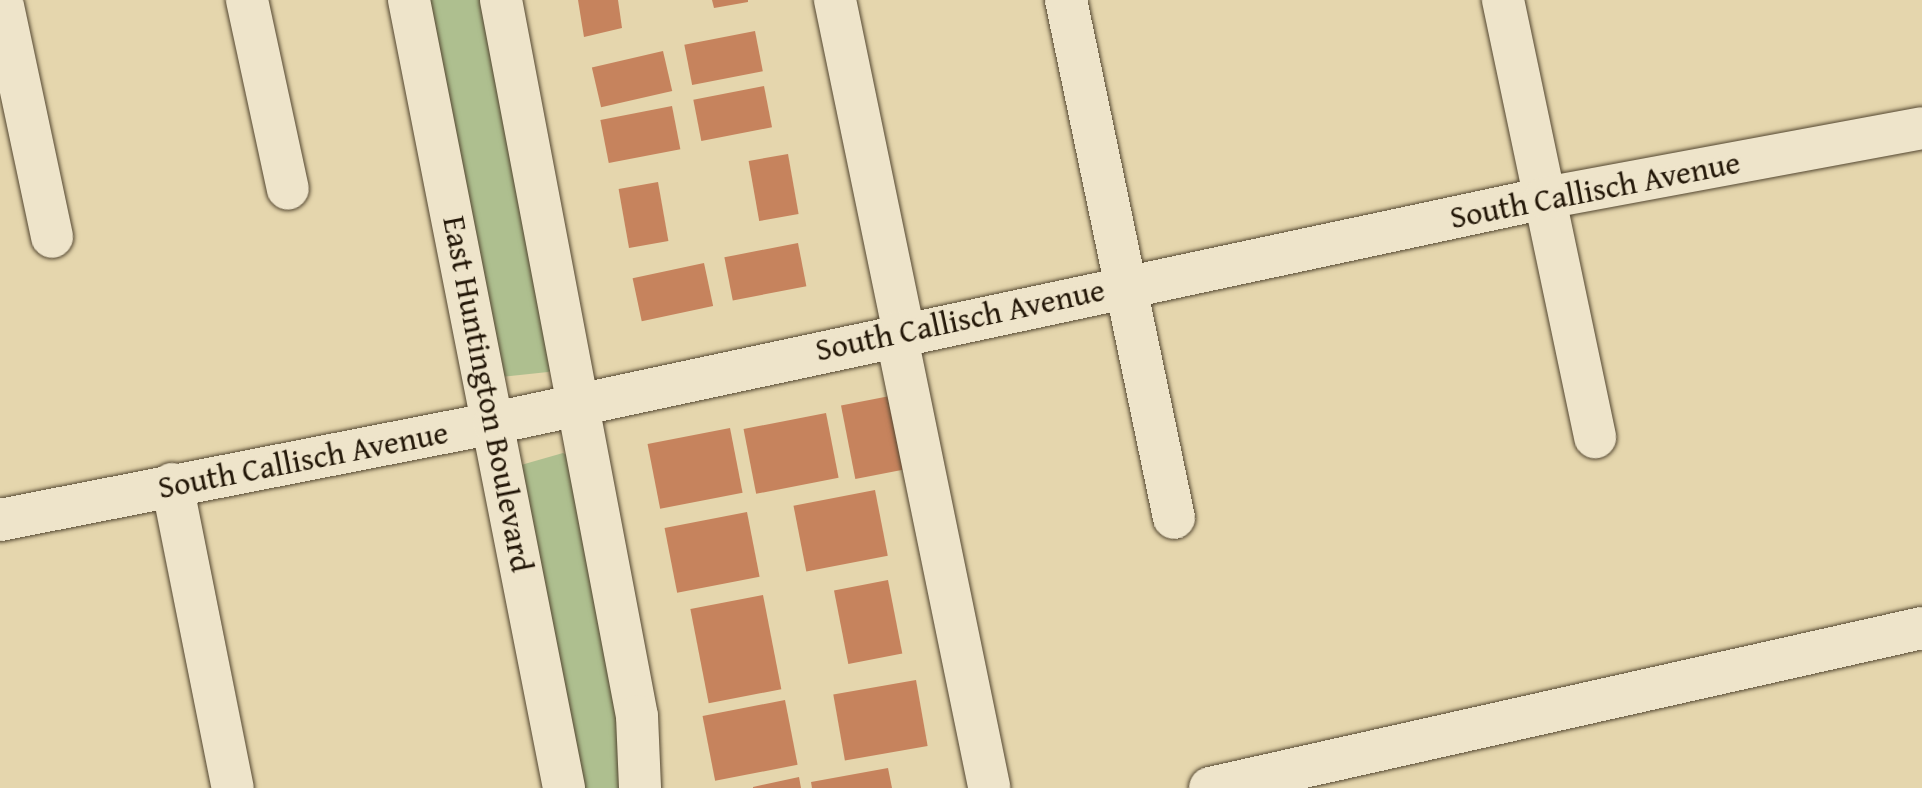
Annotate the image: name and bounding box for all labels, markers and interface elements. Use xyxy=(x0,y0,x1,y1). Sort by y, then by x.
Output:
street label: South Callisch Avenue xyxy=(1447,143,1743,237)
street label: East Huntington Boulevard xyxy=(435,213,541,575)
street label: South Callisch Avenue xyxy=(812,271,1108,369)
street label: South Callisch Avenue xyxy=(155,413,451,507)

